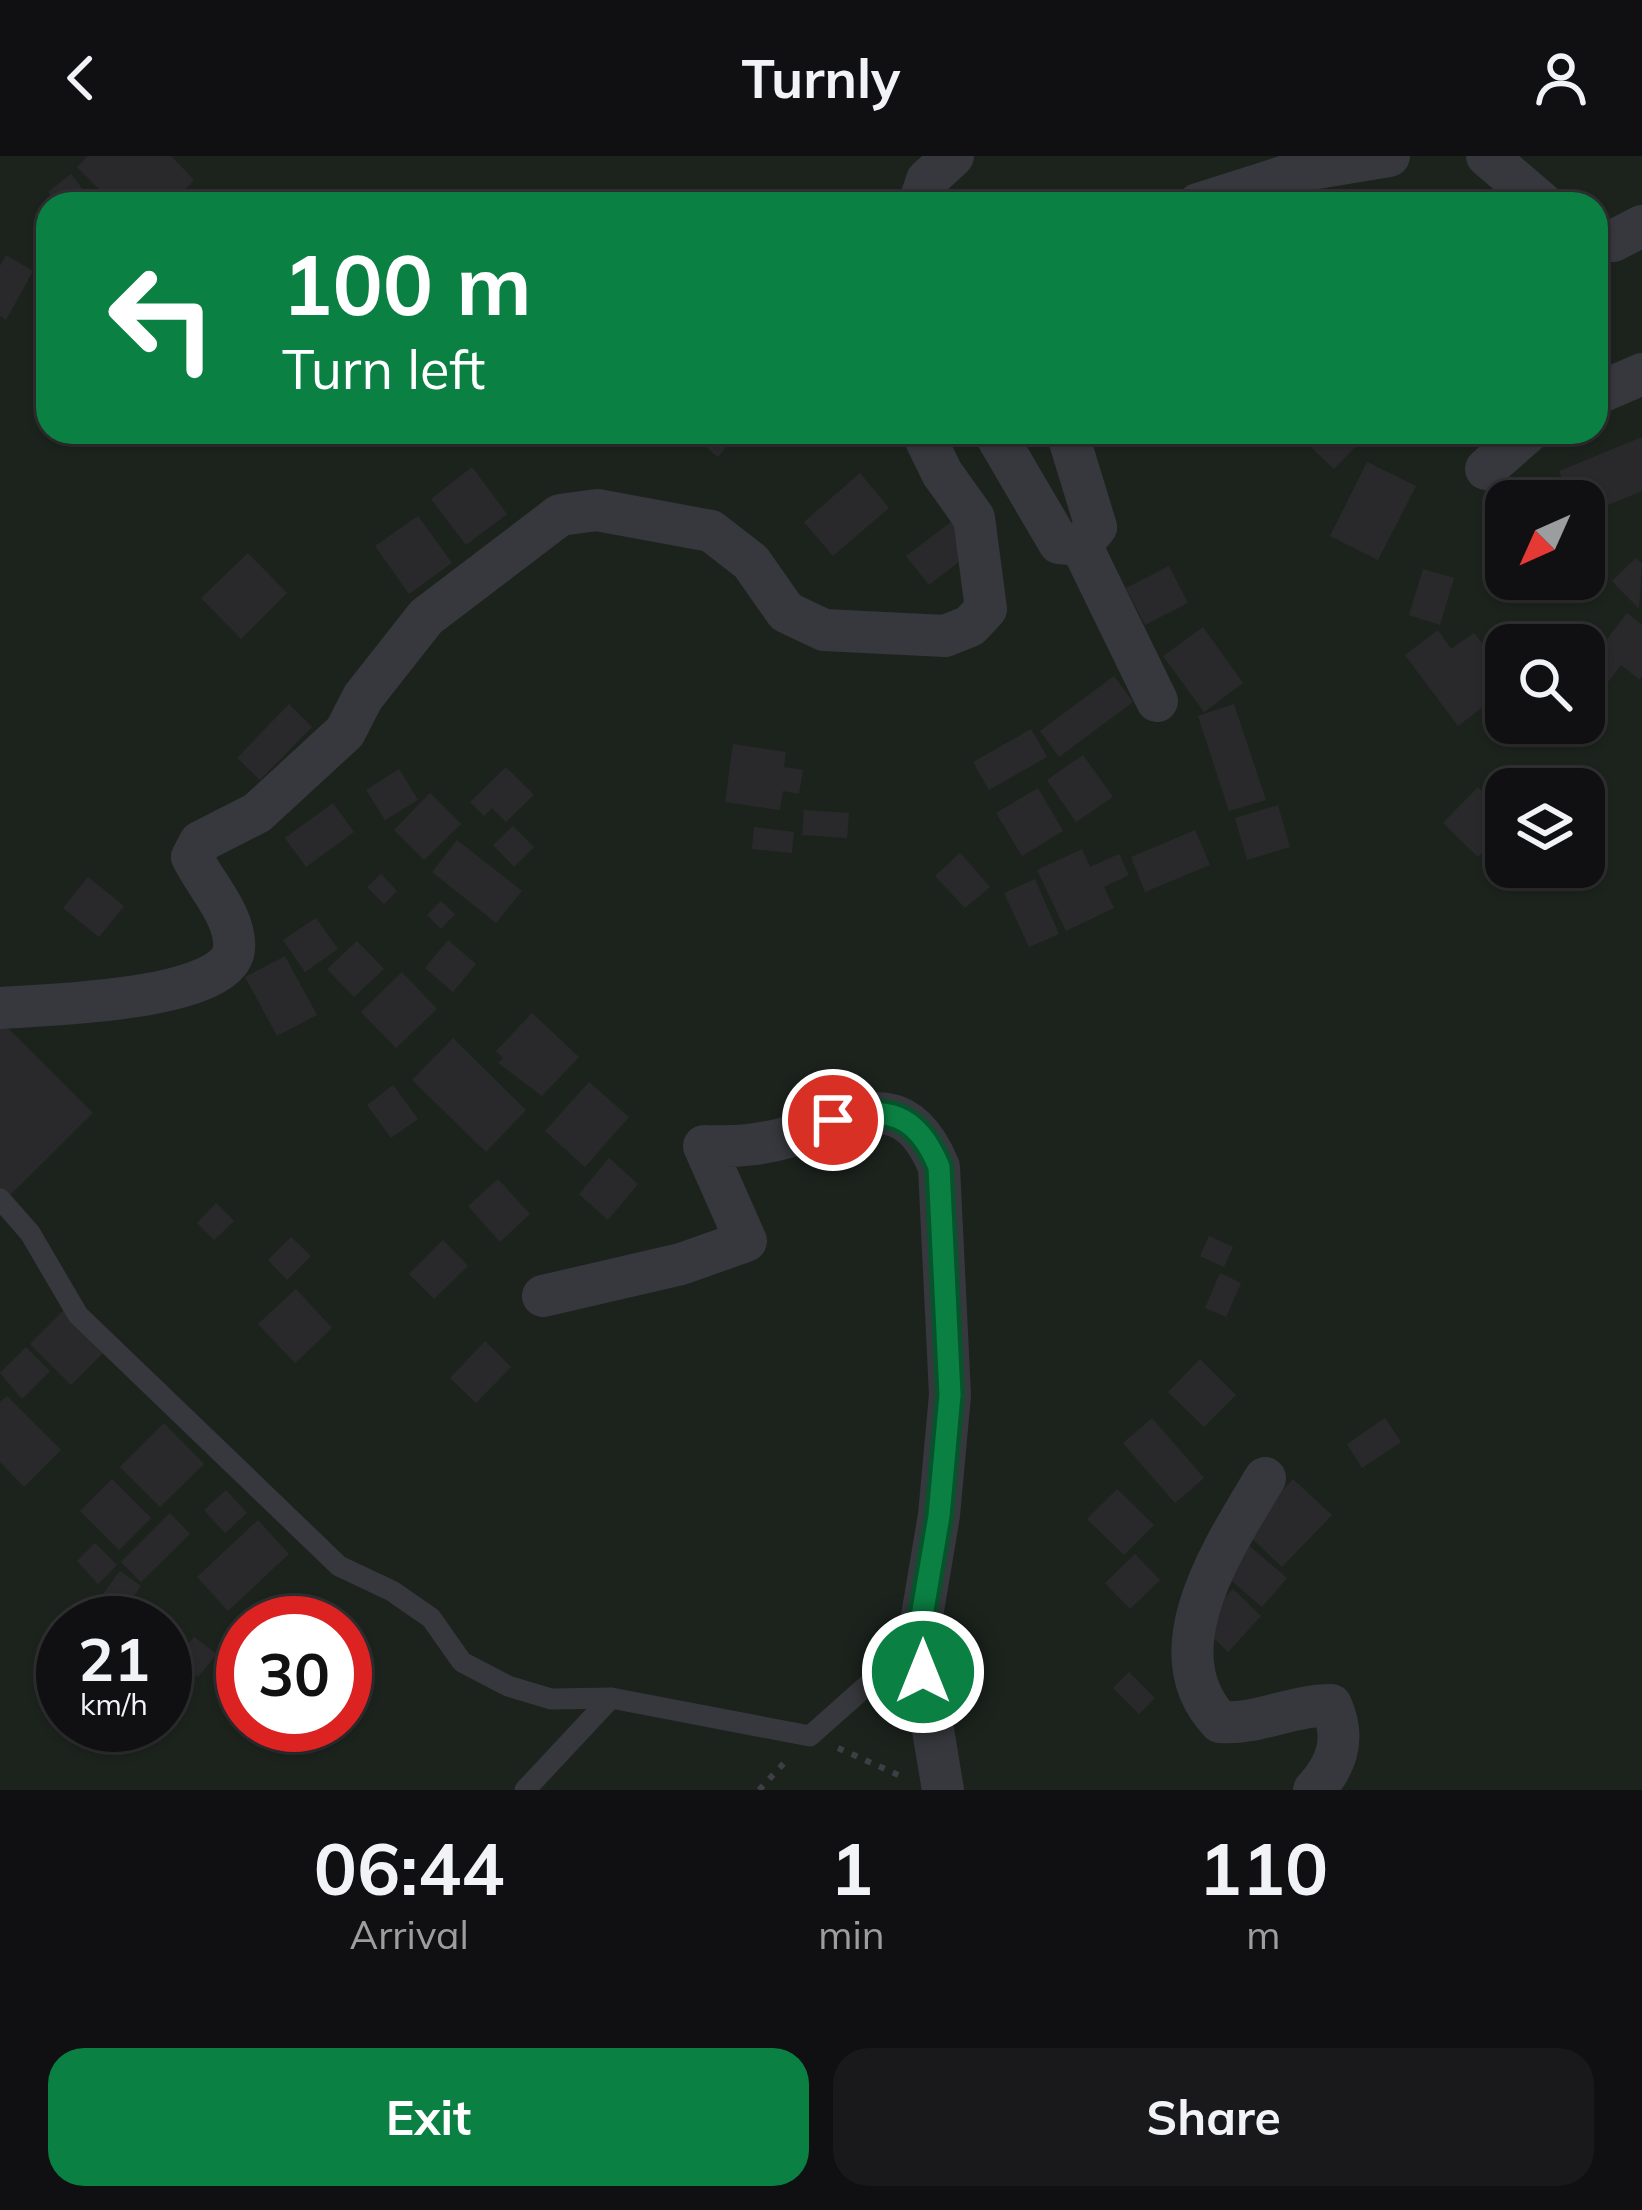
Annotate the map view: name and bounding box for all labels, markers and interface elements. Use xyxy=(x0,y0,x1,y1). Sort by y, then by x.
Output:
text: Turnly xyxy=(742,44,900,112)
icon: back xyxy=(48,45,114,111)
icon: person xyxy=(1528,45,1594,111)
text: 100 m xyxy=(282,231,532,336)
icon: left xyxy=(84,240,240,396)
text: Turn left xyxy=(282,335,485,403)
north arrow xyxy=(1485,480,1605,600)
map controls xyxy=(1485,480,1605,888)
button: search xyxy=(1485,624,1605,744)
button: layers xyxy=(1485,768,1605,888)
pin xyxy=(782,1069,884,1171)
icon: arrive xyxy=(800,1087,866,1153)
speed limit sign: 30 xyxy=(216,1596,372,1752)
position arrow xyxy=(860,1609,986,1735)
text: 21 xyxy=(78,1621,150,1696)
text: km/h xyxy=(80,1685,148,1723)
text: 06:44 xyxy=(314,1823,504,1913)
text: 1 xyxy=(830,1823,873,1913)
text: 110 xyxy=(1199,1823,1328,1913)
text: Arrival xyxy=(350,1910,469,1959)
text: min xyxy=(818,1910,885,1959)
text: m xyxy=(1246,1910,1280,1959)
button: Exit xyxy=(48,2048,809,2186)
button: Share xyxy=(833,2048,1594,2186)

